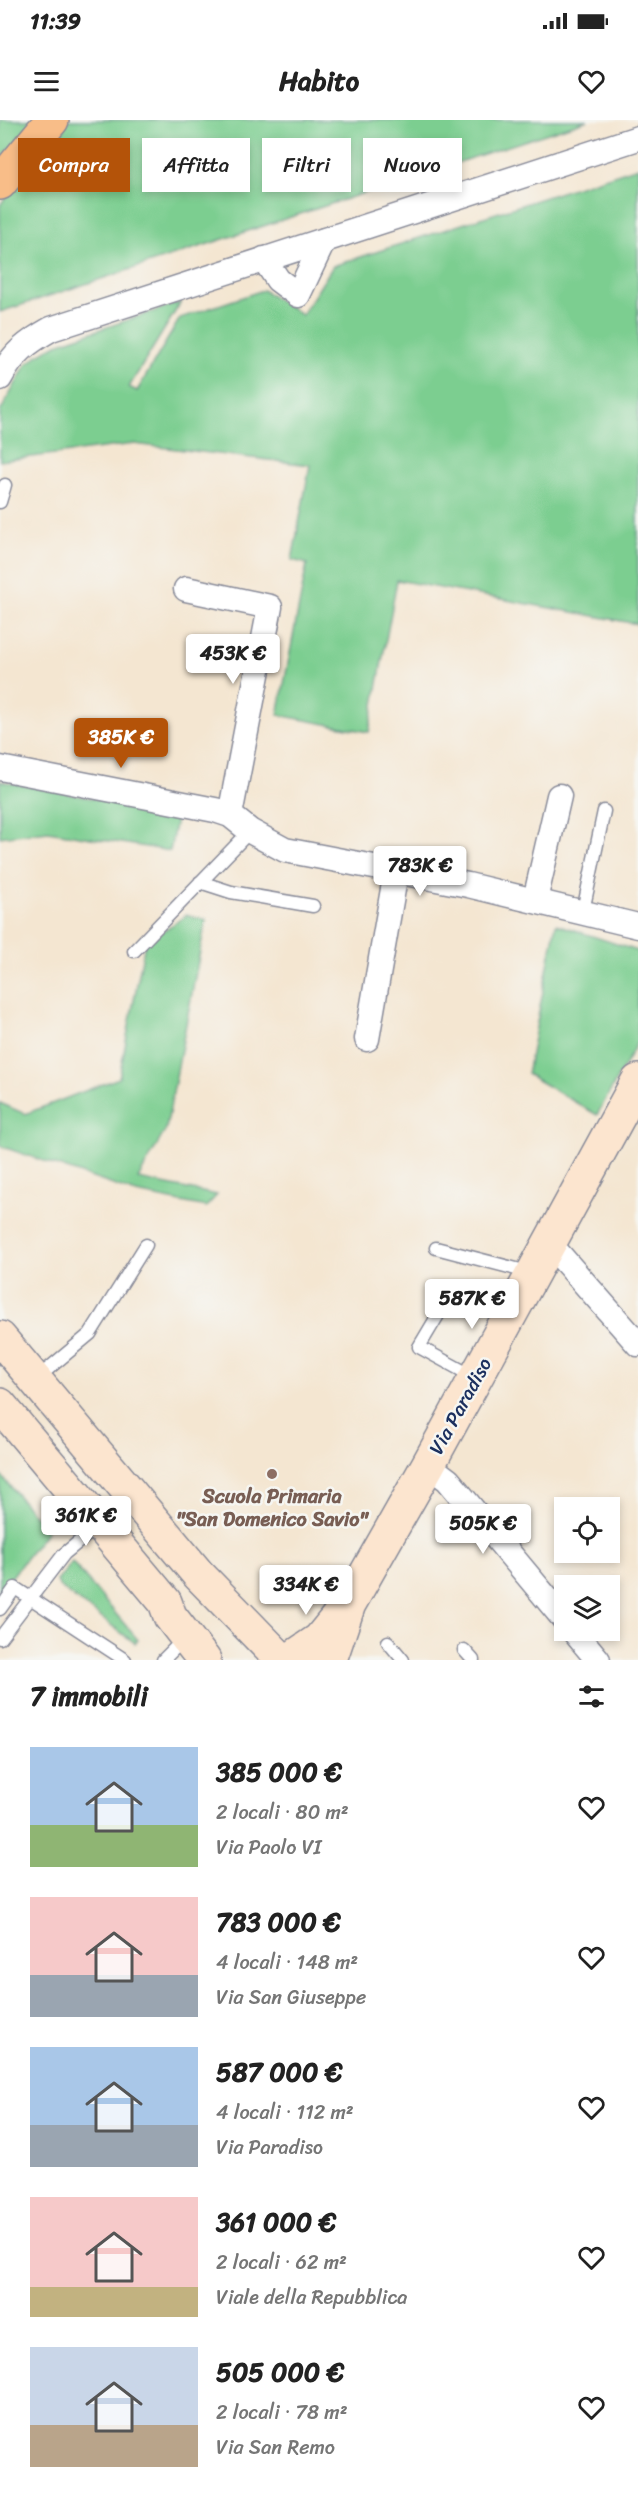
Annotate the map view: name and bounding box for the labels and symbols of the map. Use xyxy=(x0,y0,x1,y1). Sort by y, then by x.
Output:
pin: 453K € xyxy=(184,634,282,685)
pin: 385K € xyxy=(72,718,170,769)
pin: 783K € xyxy=(371,846,469,897)
pin: 587K € xyxy=(423,1279,521,1330)
street label: Via Paradiso xyxy=(419,1351,502,1461)
marker: Scuola Primaria "San Domenico Savio" xyxy=(265,1467,279,1481)
place label: Scuola Primaria "San Domenico Savio" xyxy=(176,1479,369,1537)
pin: 361K € xyxy=(37,1496,135,1547)
pin: 505K € xyxy=(434,1504,532,1555)
pin: 334K € xyxy=(257,1565,355,1616)

